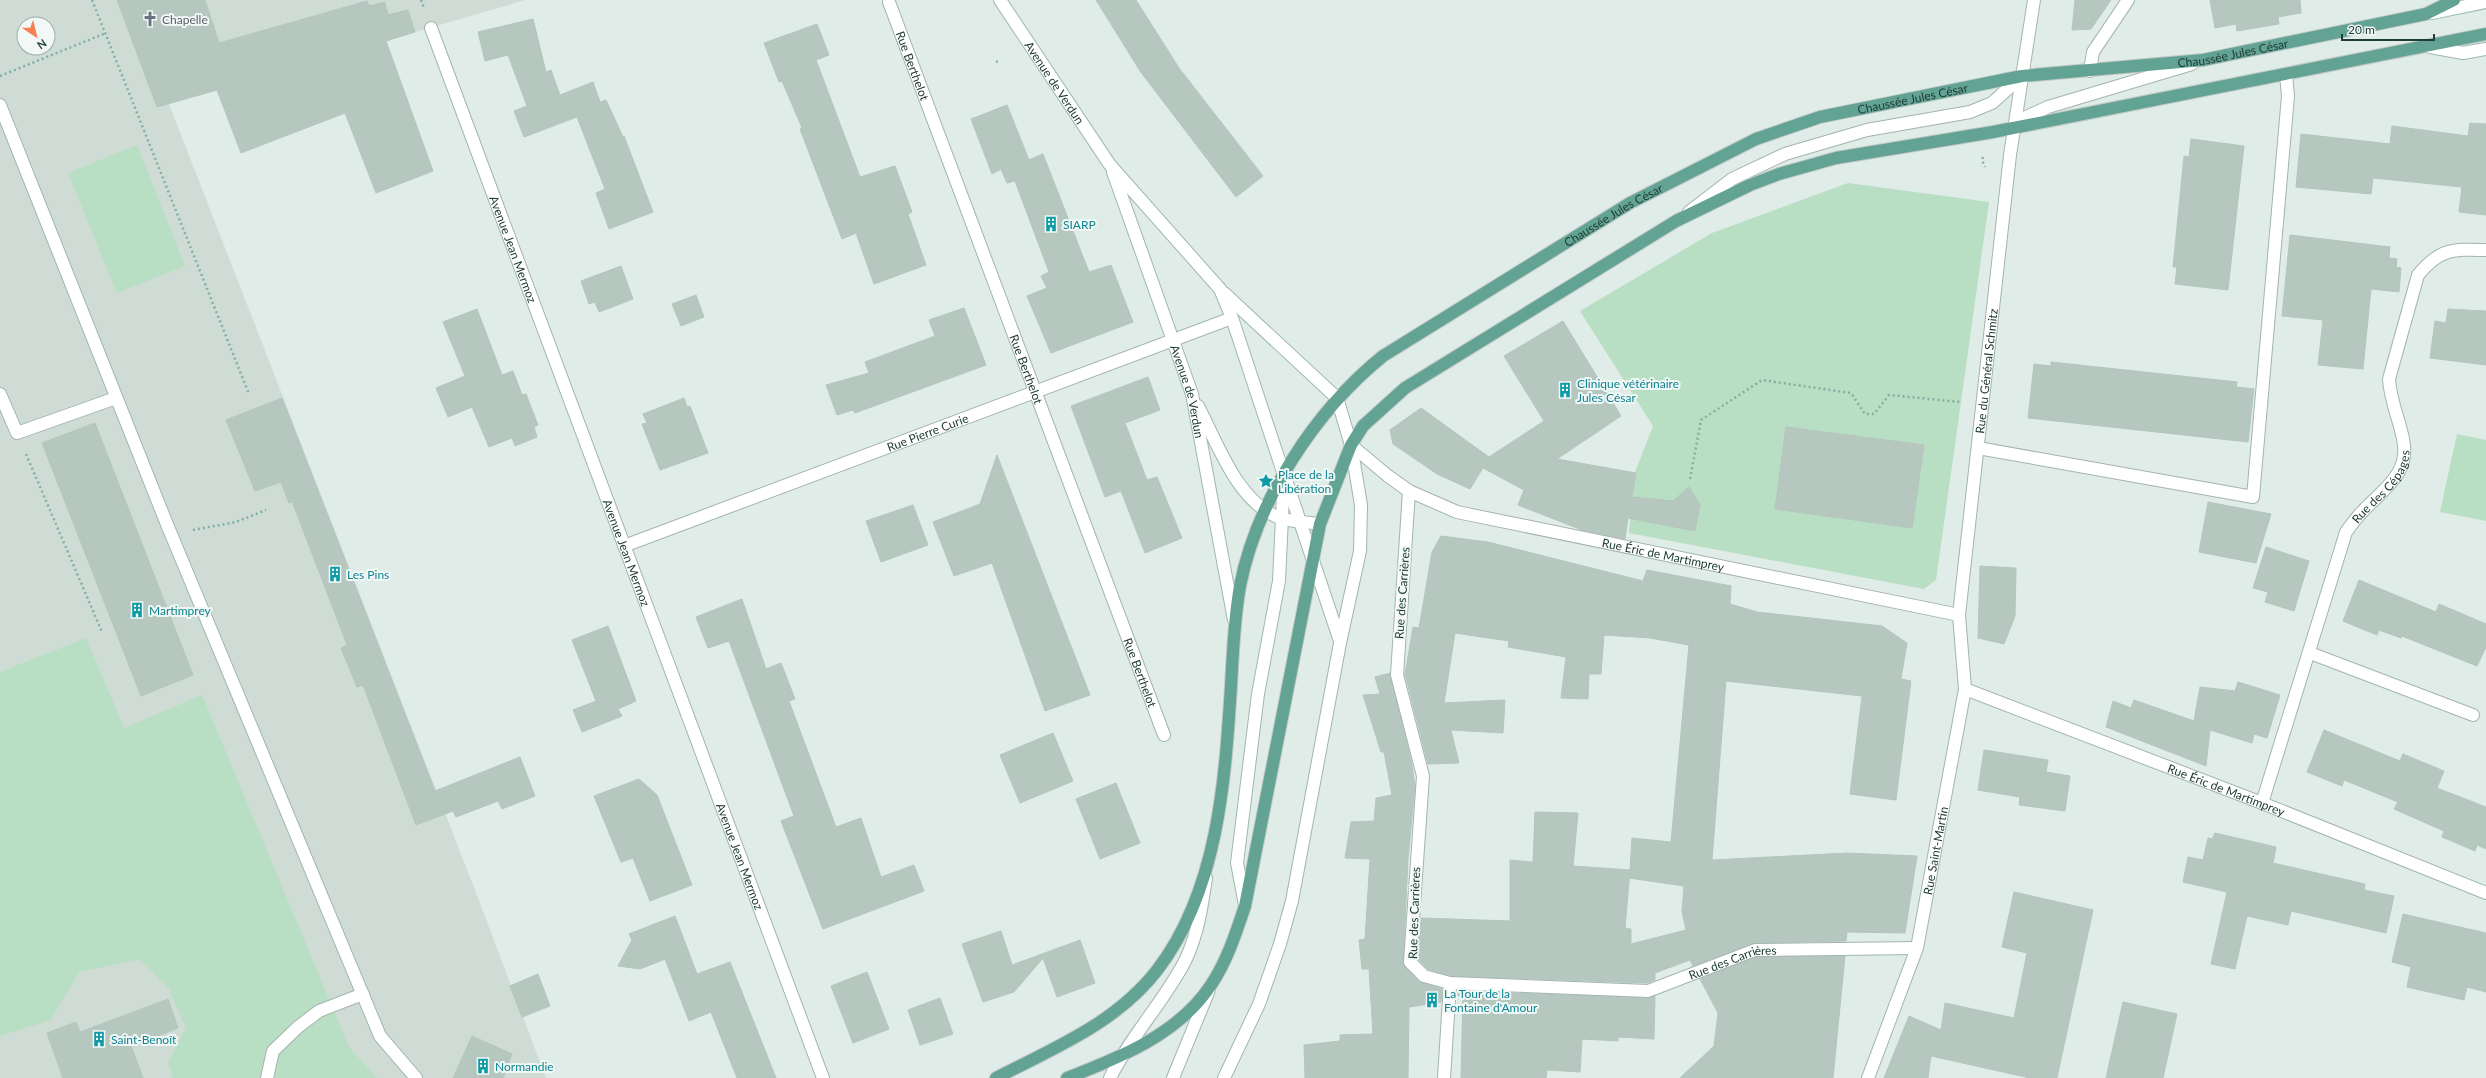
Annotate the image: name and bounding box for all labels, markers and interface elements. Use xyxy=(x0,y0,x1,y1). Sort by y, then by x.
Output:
church icon: Chapelle xyxy=(141,10,159,28)
place label: Chapelle xyxy=(162,12,208,27)
north arrow xyxy=(16,16,56,56)
scale bar xyxy=(2342,16,2434,42)
text: 20 m xyxy=(2348,22,2375,37)
street label: Rue Berthelot xyxy=(893,29,933,103)
street label: Chaussée Jules César xyxy=(2177,35,2290,70)
text: N xyxy=(35,37,49,52)
street label: Avenue de Verdun xyxy=(1022,38,1088,127)
street label: Chaussée Jules César xyxy=(1856,80,1970,117)
street label: Chaussée Jules César xyxy=(1561,180,1666,250)
street label: Avenue Jean Mermoz xyxy=(487,193,541,305)
building icon: SIARP xyxy=(1042,215,1060,233)
place label: SIARP xyxy=(1063,217,1096,232)
street label: Rue du Général Schmitz xyxy=(1972,307,2000,434)
street label: Rue Berthelot xyxy=(1007,332,1047,406)
street label: Avenue de Verdun xyxy=(1168,343,1208,439)
place label: Clinique vétérinaire Jules César xyxy=(1577,376,1679,405)
building icon: Clinique vétérinaire Jules César xyxy=(1556,381,1574,399)
street label: Rue Pierre Curie xyxy=(884,410,970,454)
street label: Rue des Cépages xyxy=(2348,450,2412,526)
place label: Place de la Libération xyxy=(1278,467,1334,496)
place icon: Place de la Libération xyxy=(1257,472,1275,490)
street label: Avenue Jean Mermoz xyxy=(600,497,654,609)
street label: Rue Éric de Martimprey xyxy=(1601,534,1726,574)
street label: Rue des Carrières xyxy=(1391,546,1413,640)
building icon: Les Pins xyxy=(326,565,344,583)
place label: Les Pins xyxy=(347,567,389,582)
building icon: Martimprey xyxy=(128,601,146,619)
place label: Martimprey xyxy=(149,603,212,618)
street label: Rue Berthelot xyxy=(1121,636,1161,710)
street label: Rue Éric de Martimprey xyxy=(2166,760,2288,819)
street label: Avenue Jean Mermoz xyxy=(713,801,767,912)
street label: Rue Saint-Martin xyxy=(1920,805,1951,896)
street label: Rue des Carrières xyxy=(1405,867,1423,959)
street label: Rue des Carrières xyxy=(1686,942,1777,982)
place label: La Tour de la Fontaine d'Amour xyxy=(1444,986,1538,1015)
building icon: La Tour de la Fontaine d'Amour xyxy=(1423,991,1441,1009)
building icon: Saint-Benoît xyxy=(90,1030,108,1048)
place label: Saint-Benoît xyxy=(111,1032,177,1047)
building icon: Normandie xyxy=(474,1057,492,1075)
place label: Normandie xyxy=(495,1059,554,1074)

